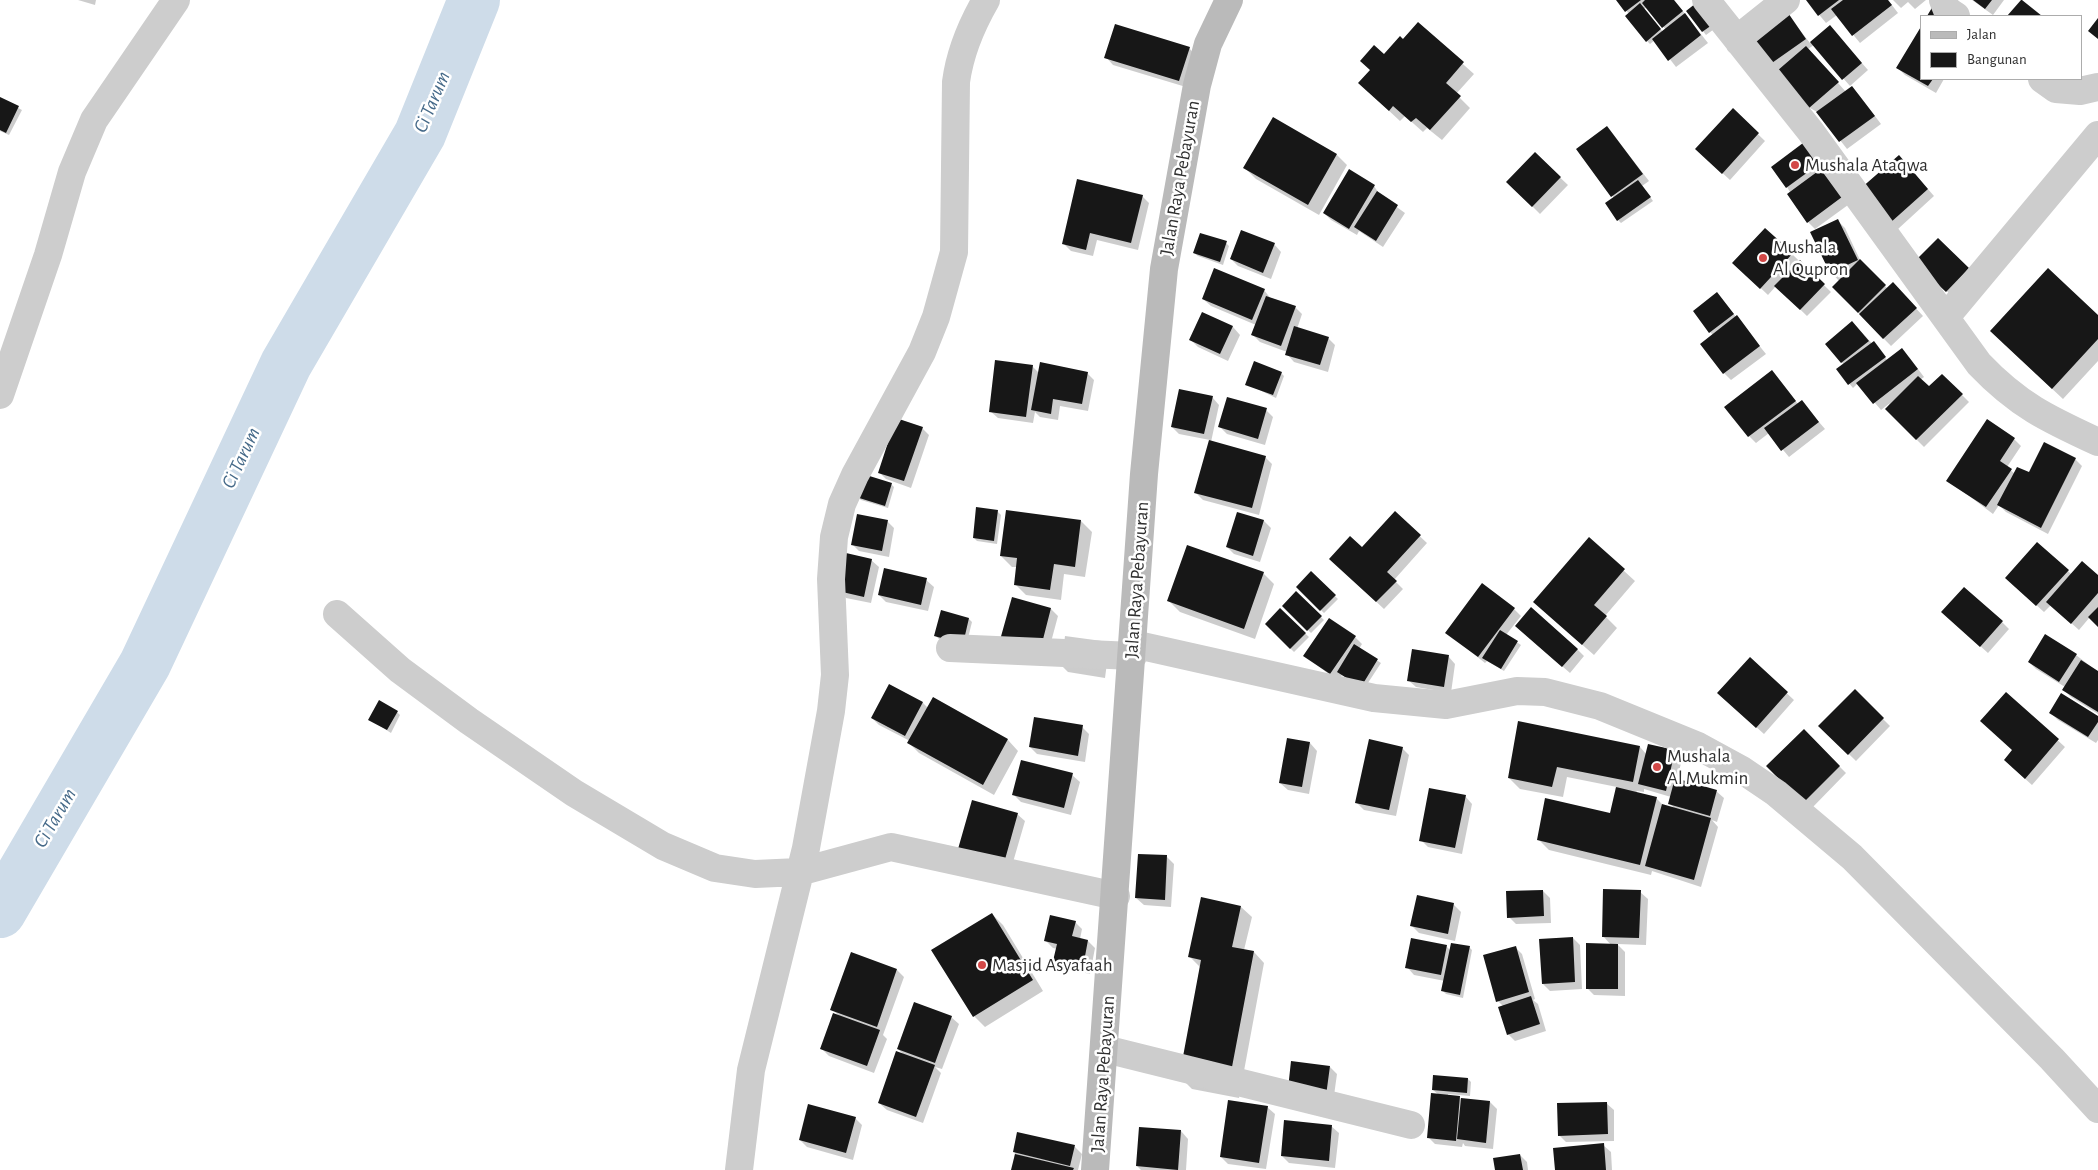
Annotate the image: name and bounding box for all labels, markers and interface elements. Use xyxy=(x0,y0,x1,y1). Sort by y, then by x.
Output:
legend xyxy=(1920,15,2083,80)
text: Jalan xyxy=(1967,27,1997,42)
text: Bangunan xyxy=(1967,52,2027,67)
water label: Ci Tarum xyxy=(408,68,456,136)
street label: Jalan Raya Pebayuran xyxy=(1155,99,1205,257)
place label: Mushala Ataqwa xyxy=(1805,154,1928,176)
marker: Mushala Ataqwa xyxy=(1789,159,1801,171)
place label: Mushala Al Qupron xyxy=(1773,236,1848,280)
marker: Mushala Al Qupron xyxy=(1757,252,1769,264)
water label: Ci Tarum xyxy=(217,424,265,492)
street label: Jalan Raya Pebayuran xyxy=(1120,501,1154,659)
place label: Mushala Al Mukmin xyxy=(1667,745,1748,789)
marker: Mushala Al Mukmin xyxy=(1651,761,1663,773)
water label: Ci Tarum xyxy=(29,784,81,852)
place label: Masjid Asyafaah xyxy=(992,954,1113,976)
marker: Masjid Asyafaah xyxy=(976,959,988,971)
street label: Jalan Raya Pebayuran xyxy=(1086,995,1120,1153)

